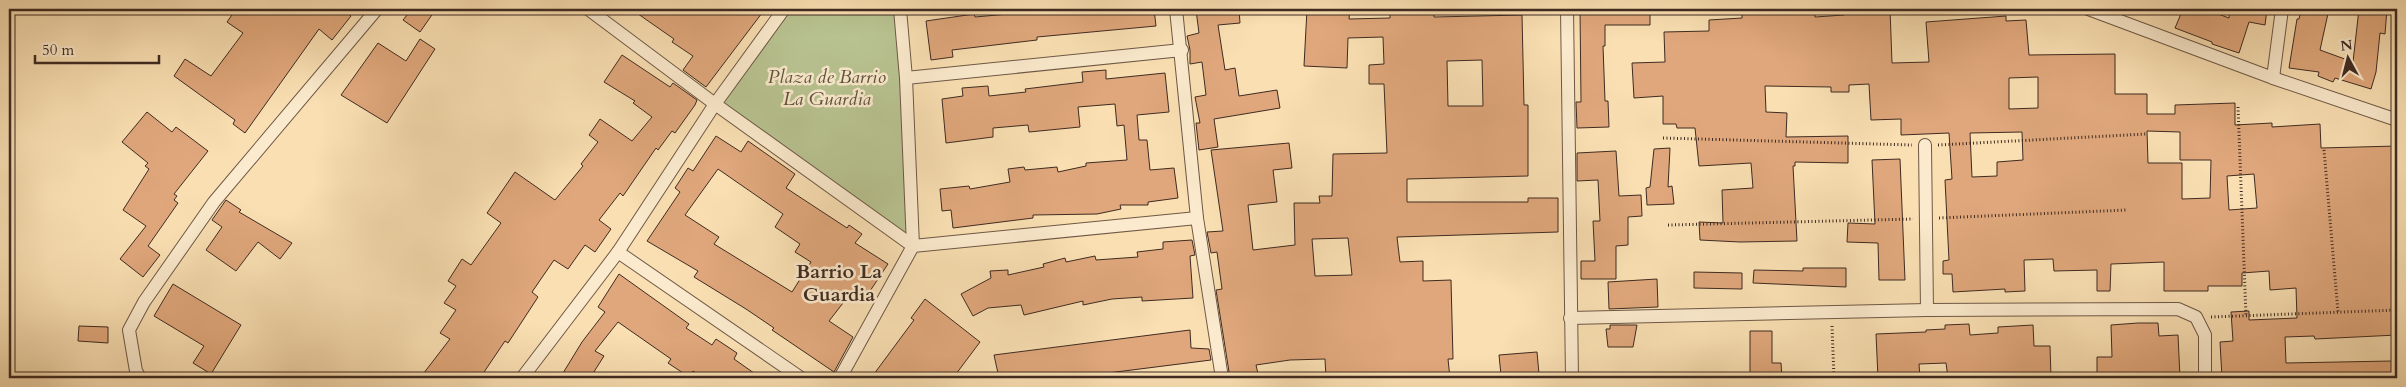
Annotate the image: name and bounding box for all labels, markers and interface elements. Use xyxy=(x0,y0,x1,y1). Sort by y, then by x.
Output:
scale bar xyxy=(35,32,159,64)
north arrow xyxy=(2324,32,2374,82)
text: N xyxy=(2339,35,2354,56)
text: 50 m xyxy=(42,40,74,60)
park label: Plaza de Barrio La Guardia xyxy=(768,64,886,112)
district label: Barrio La Guardia xyxy=(796,258,882,308)

